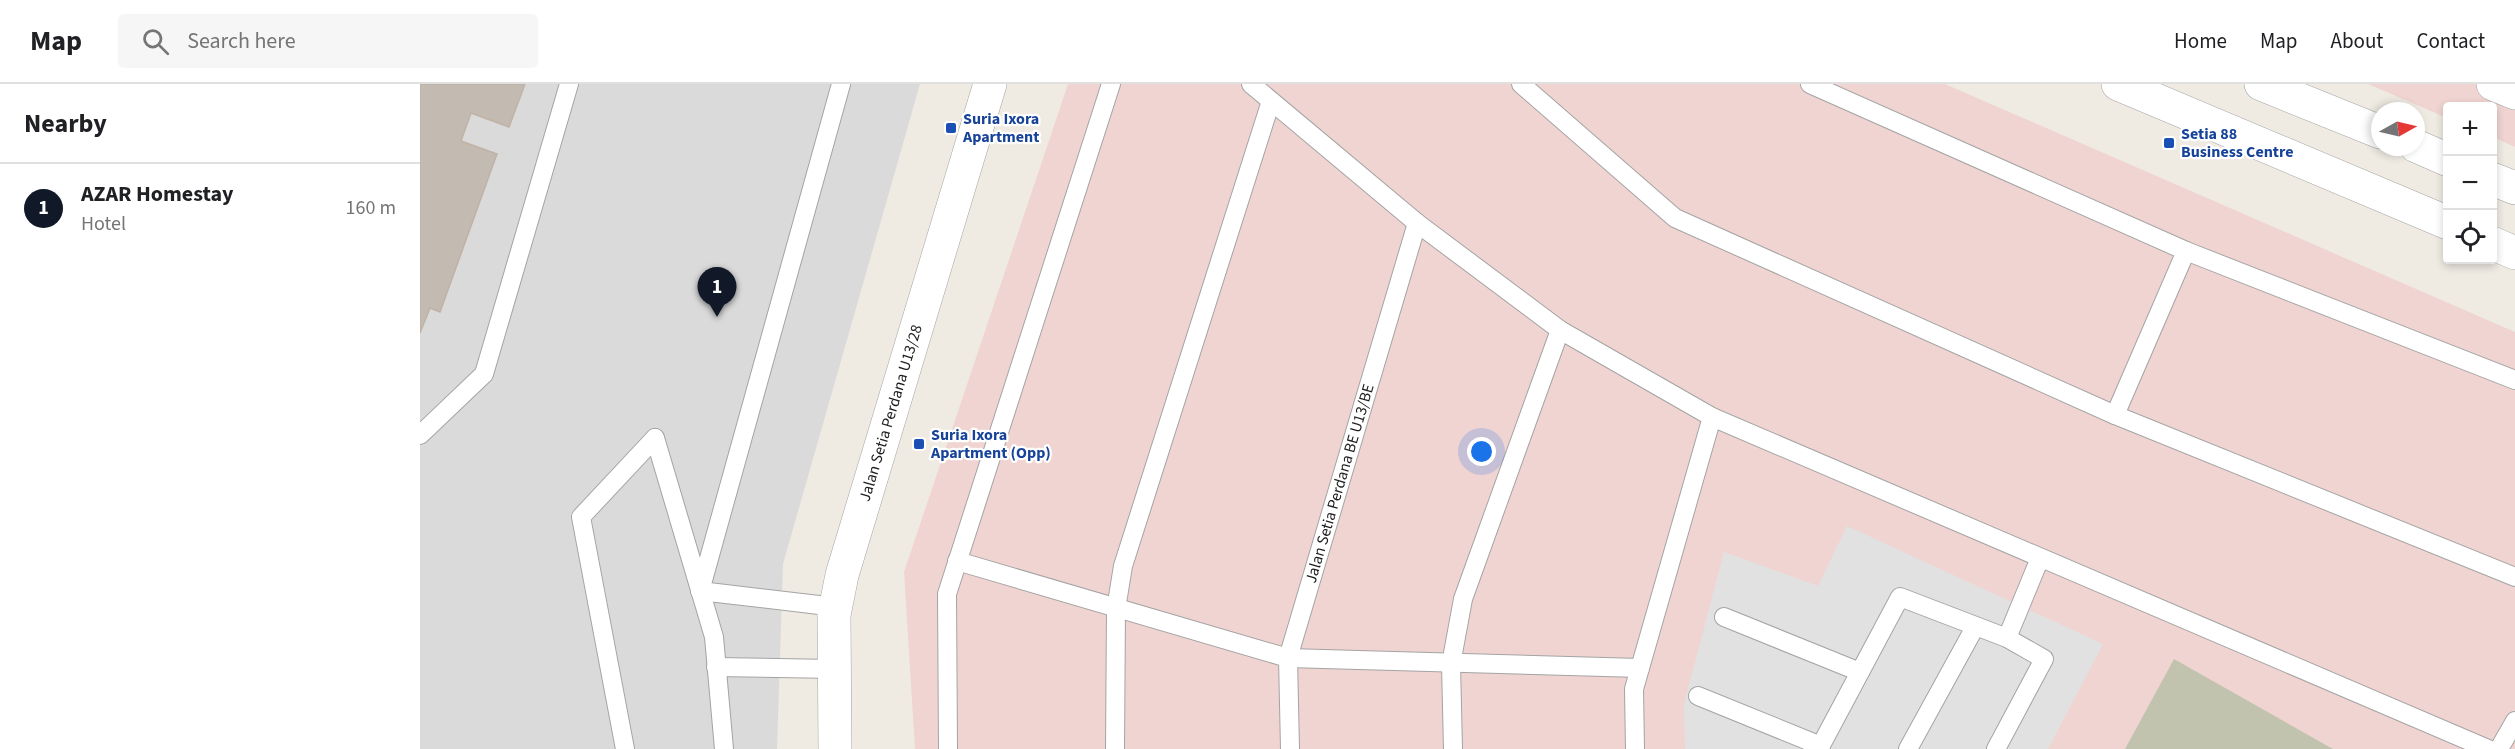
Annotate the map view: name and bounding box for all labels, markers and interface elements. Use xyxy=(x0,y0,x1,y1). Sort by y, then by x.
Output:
search box xyxy=(118,14,538,68)
text: Map xyxy=(30,21,82,61)
icon: search xyxy=(139,25,172,58)
text: Search here xyxy=(187,25,296,57)
text: Home xyxy=(2174,26,2227,56)
text: Map xyxy=(2260,26,2298,56)
text: About xyxy=(2331,26,2383,56)
text: Contact xyxy=(2416,26,2485,56)
north arrow xyxy=(2371,102,2425,156)
map controls xyxy=(2443,102,2497,264)
button: + xyxy=(2443,102,2497,156)
text: Nearby xyxy=(24,105,107,142)
place label: Suria Ixora Apartment xyxy=(962,108,1039,148)
marker: Suria Ixora Apartment xyxy=(944,121,958,135)
place label: Setia 88 Business Centre xyxy=(2181,123,2293,163)
marker: Setia 88 Business Centre xyxy=(2162,136,2176,150)
button: − xyxy=(2443,156,2497,210)
text: AZAR Homestay xyxy=(81,178,234,210)
text: 1 xyxy=(38,194,49,222)
text: 160 m xyxy=(346,194,396,222)
text: Hotel xyxy=(81,210,126,238)
button: locate xyxy=(2443,210,2497,264)
pin: 1 xyxy=(698,268,736,317)
street label: Jalan Setia Perdana U13/28 xyxy=(854,322,928,504)
street label: Jalan Setia Perdana BE U13/BE xyxy=(1300,381,1380,586)
place label: Suria Ixora Apartment (Opp) xyxy=(930,424,1051,464)
marker: Suria Ixora Apartment (Opp) xyxy=(912,437,926,451)
your location xyxy=(1467,437,1496,466)

